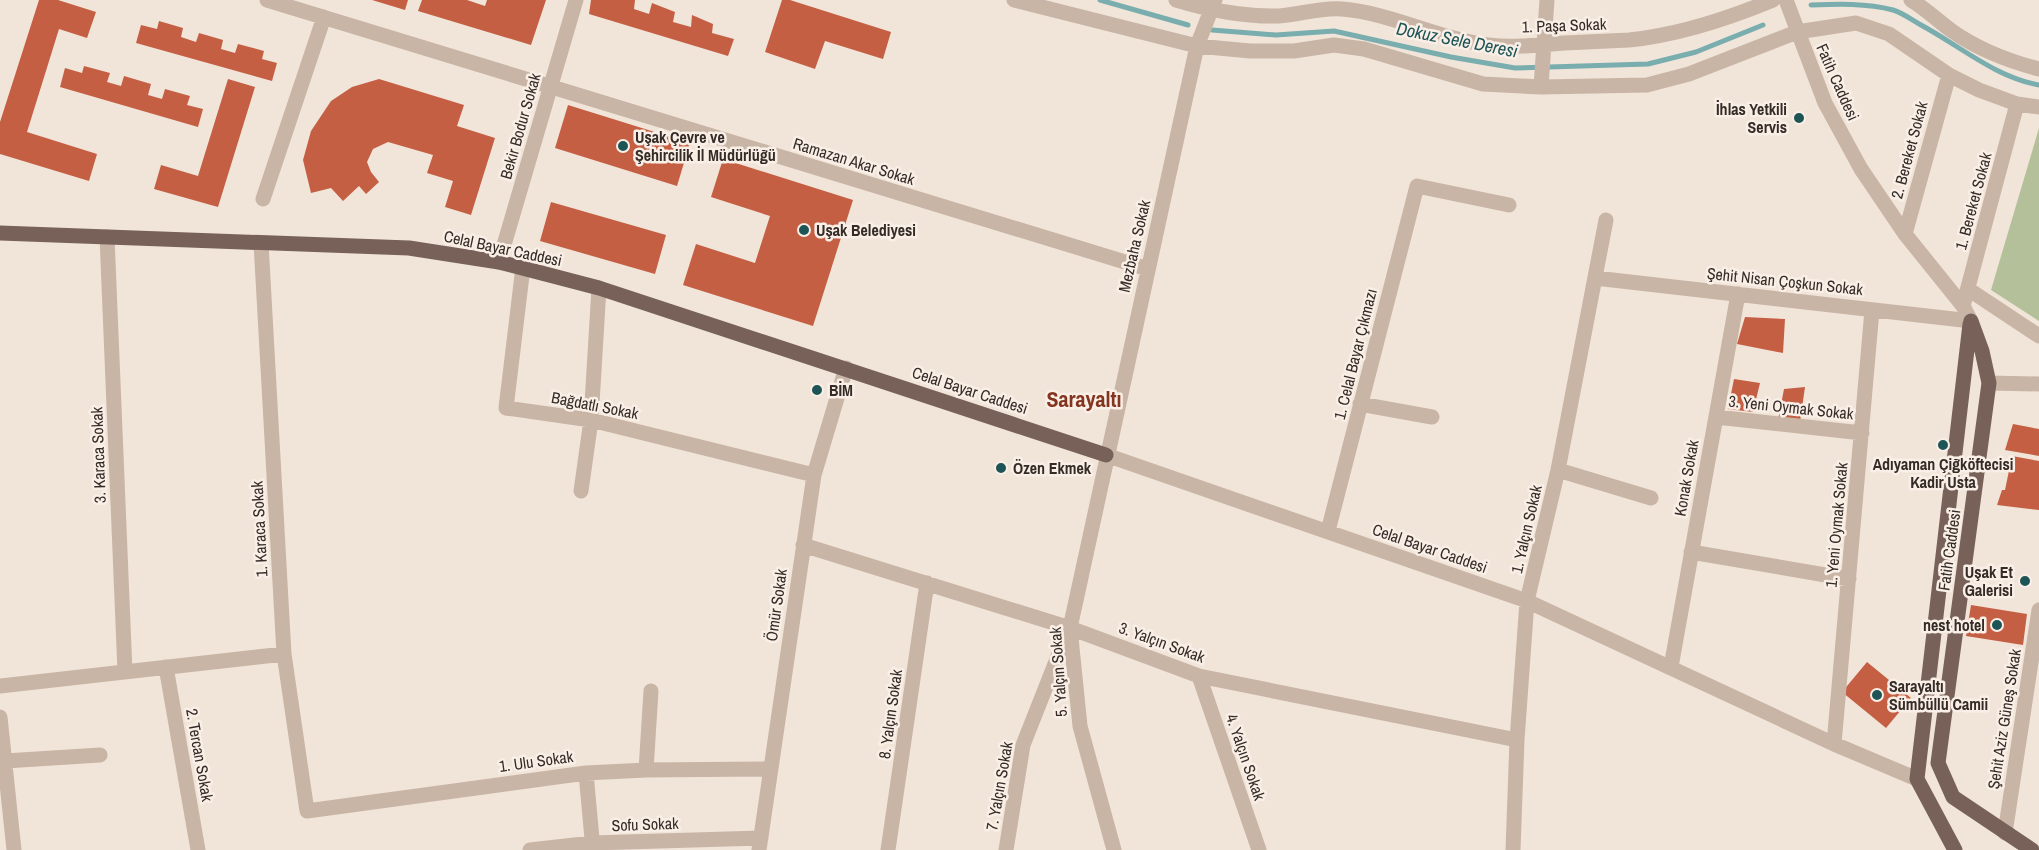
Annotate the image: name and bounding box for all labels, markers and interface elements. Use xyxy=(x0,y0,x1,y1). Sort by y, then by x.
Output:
street label: 1. Paşa Sokak xyxy=(1521,13,1607,37)
water label: Dokuz Sele Deresi xyxy=(1394,15,1520,64)
street label: Fatih Caddesi xyxy=(1811,40,1865,124)
street label: Bekir Bodur Sokak xyxy=(494,70,546,182)
place label: İhlas Yetkili Servis xyxy=(1716,98,1787,138)
street label: 2. Bereket Sokak xyxy=(1885,98,1933,201)
marker: İhlas Yetkili Servis xyxy=(1792,111,1806,125)
place label: Uşak Çevre ve Şehircilik İl Müdürlüğü xyxy=(635,126,776,166)
street label: Ramazan Akar Sokak xyxy=(790,132,918,190)
marker: Uşak Çevre ve Şehircilik İl Müdürlüğü xyxy=(616,139,630,153)
street label: 1. Bereket Sokak xyxy=(1949,149,1997,252)
street label: Mezbaha Sokak xyxy=(1113,197,1155,294)
place label: Uşak Belediyesi xyxy=(816,219,916,241)
marker: Uşak Belediyesi xyxy=(797,223,811,237)
street label: Celal Bayar Caddesi xyxy=(442,225,564,271)
street label: Şehit Nisan Çoşkun Sokak xyxy=(1706,262,1865,300)
street label: 1. Celal Bayar Çıkmazı xyxy=(1328,286,1382,422)
street label: Celal Bayar Caddesi xyxy=(909,361,1031,419)
place label: BİM xyxy=(829,379,853,401)
marker: BİM xyxy=(810,383,824,397)
district label: Sarayaltı xyxy=(1046,384,1122,414)
street label: Bağdatlı Sokak xyxy=(550,386,641,424)
street label: 3. Yeni Oymak Sokak xyxy=(1727,389,1855,425)
street label: 3. Karaca Sokak xyxy=(85,406,111,503)
street label: Konak Sokak xyxy=(1668,438,1704,518)
marker: Adıyaman Çiğköftecisi Kadir Usta xyxy=(1936,438,1950,452)
place label: Adıyaman Çiğköftecisi Kadir Usta xyxy=(1873,453,2013,493)
place label: Özen Ekmek xyxy=(1013,457,1092,479)
marker: Özen Ekmek xyxy=(994,461,1008,475)
street label: 1. Yeni Oymak Sokak xyxy=(1820,461,1852,589)
street label: 1. Karaca Sokak xyxy=(245,480,273,578)
street label: 1. Yalçın Sokak xyxy=(1505,482,1547,575)
street label: Fatih Caddesi xyxy=(1932,508,1966,592)
street label: Celal Bayar Caddesi xyxy=(1370,518,1490,578)
place label: Uşak Et Galerisi xyxy=(1965,561,2014,601)
street label: Ömür Sokak xyxy=(760,567,792,643)
marker: Uşak Et Galerisi xyxy=(2018,574,2032,588)
place label: nest hotel xyxy=(1923,614,1985,636)
street label: 3. Yalçın Sokak xyxy=(1116,616,1208,668)
marker: nest hotel xyxy=(1990,618,2004,632)
street label: 5. Yalçın Sokak xyxy=(1044,626,1072,718)
street label: Şehit Aziz Güneş Sokak xyxy=(1982,647,2026,791)
street label: 8. Yalçın Sokak xyxy=(873,667,907,760)
place label: Sarayaltı Sümbüllü Camii xyxy=(1889,675,1988,715)
marker: Sarayaltı Sümbüllü Camii xyxy=(1870,688,1884,702)
street label: 2. Tercan Sokak xyxy=(181,707,219,804)
street label: 4. Yalçın Sokak xyxy=(1221,711,1271,804)
street label: 7. Yalçın Sokak xyxy=(980,739,1018,832)
street label: 1. Ulu Sokak xyxy=(498,745,575,777)
street label: Sofu Sokak xyxy=(611,812,679,836)

